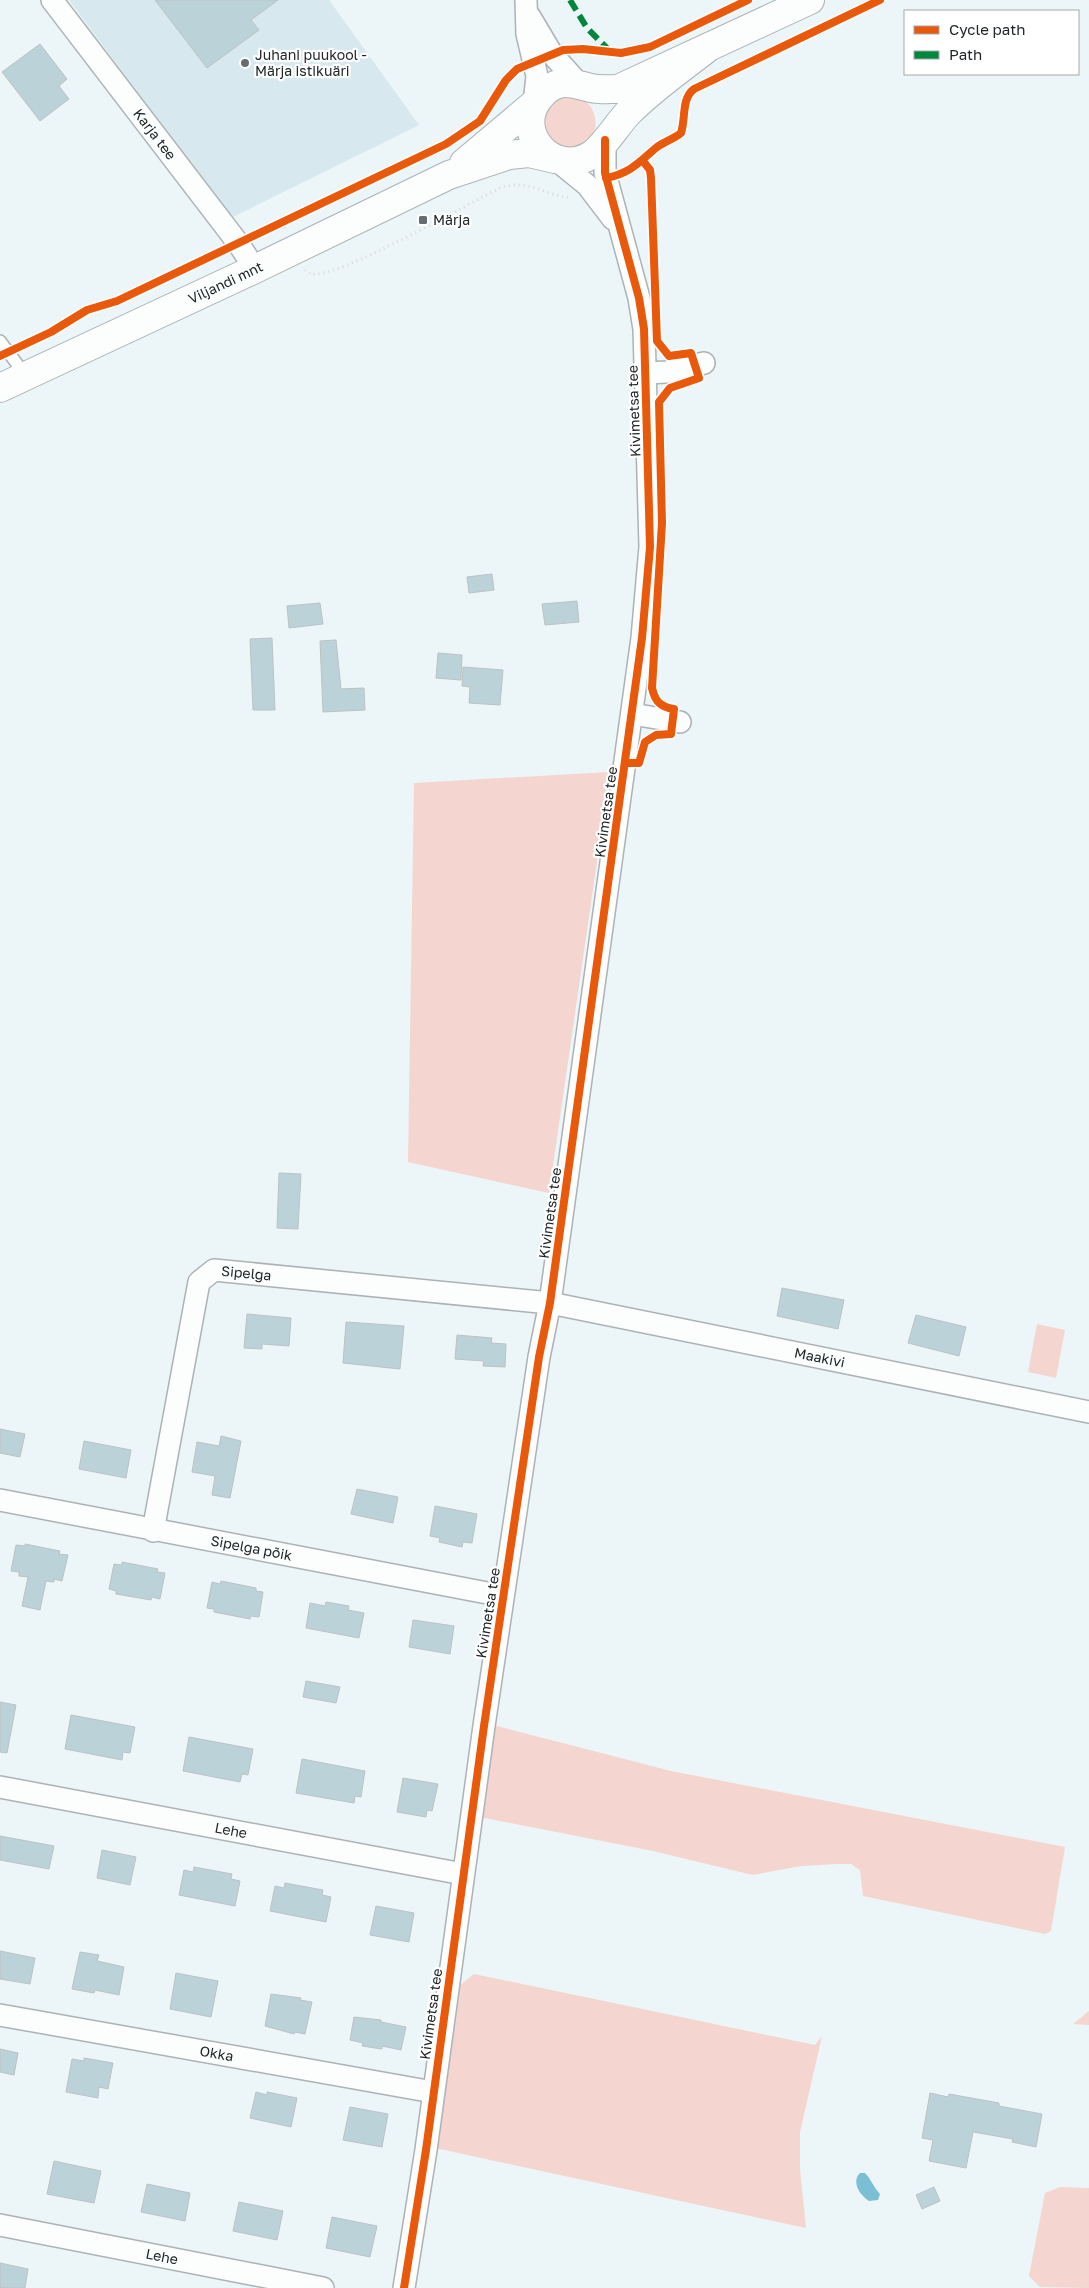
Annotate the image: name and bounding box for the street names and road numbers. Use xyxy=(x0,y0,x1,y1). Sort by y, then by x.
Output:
street label: Karja tee xyxy=(130,105,180,163)
street label: Viljandi mnt xyxy=(185,258,265,307)
street label: Kivimetsa tee xyxy=(623,365,644,457)
street label: Kivimetsa tee xyxy=(591,765,620,859)
street label: Kivimetsa tee xyxy=(535,1166,564,1260)
street label: Sipelga xyxy=(221,1262,272,1284)
street label: Maakivi xyxy=(793,1344,846,1370)
street label: Sipelga põik xyxy=(209,1531,294,1564)
street label: Kivimetsa tee xyxy=(472,1566,503,1660)
street label: Lehe xyxy=(213,1819,249,1841)
street label: Kivimetsa tee xyxy=(416,1967,445,2061)
street label: Okka xyxy=(198,2042,235,2064)
street label: Lehe xyxy=(144,2245,180,2268)

